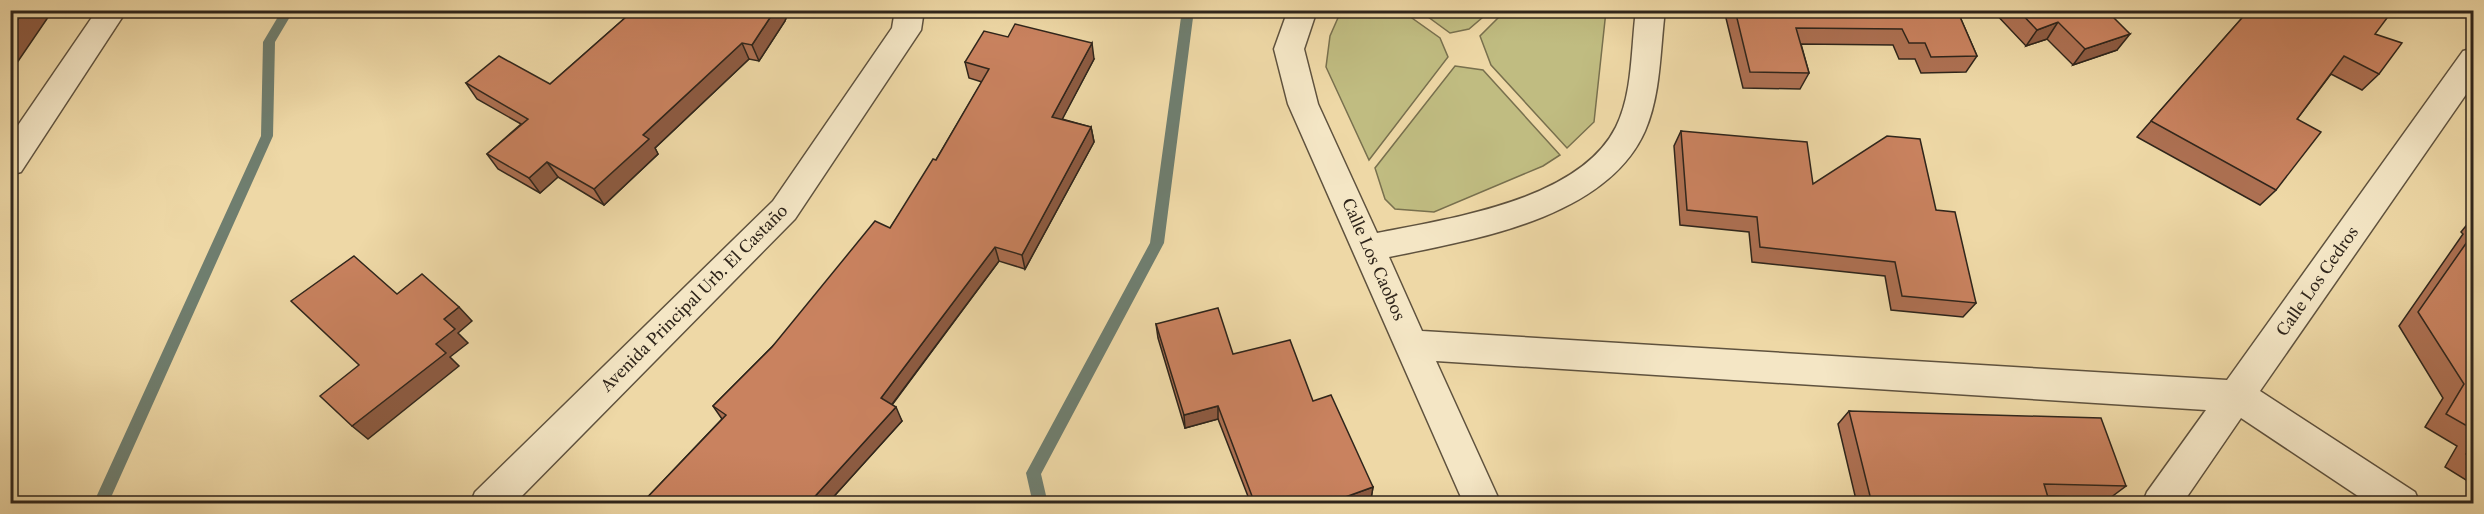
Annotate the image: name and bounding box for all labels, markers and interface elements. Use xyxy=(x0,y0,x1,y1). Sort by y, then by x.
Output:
street label: Calle Los Caobos xyxy=(1338,195,1410,323)
street label: Avenida Principal Urb. El Castaño xyxy=(596,200,792,396)
street label: Calle Los Cedros xyxy=(2272,222,2362,340)

